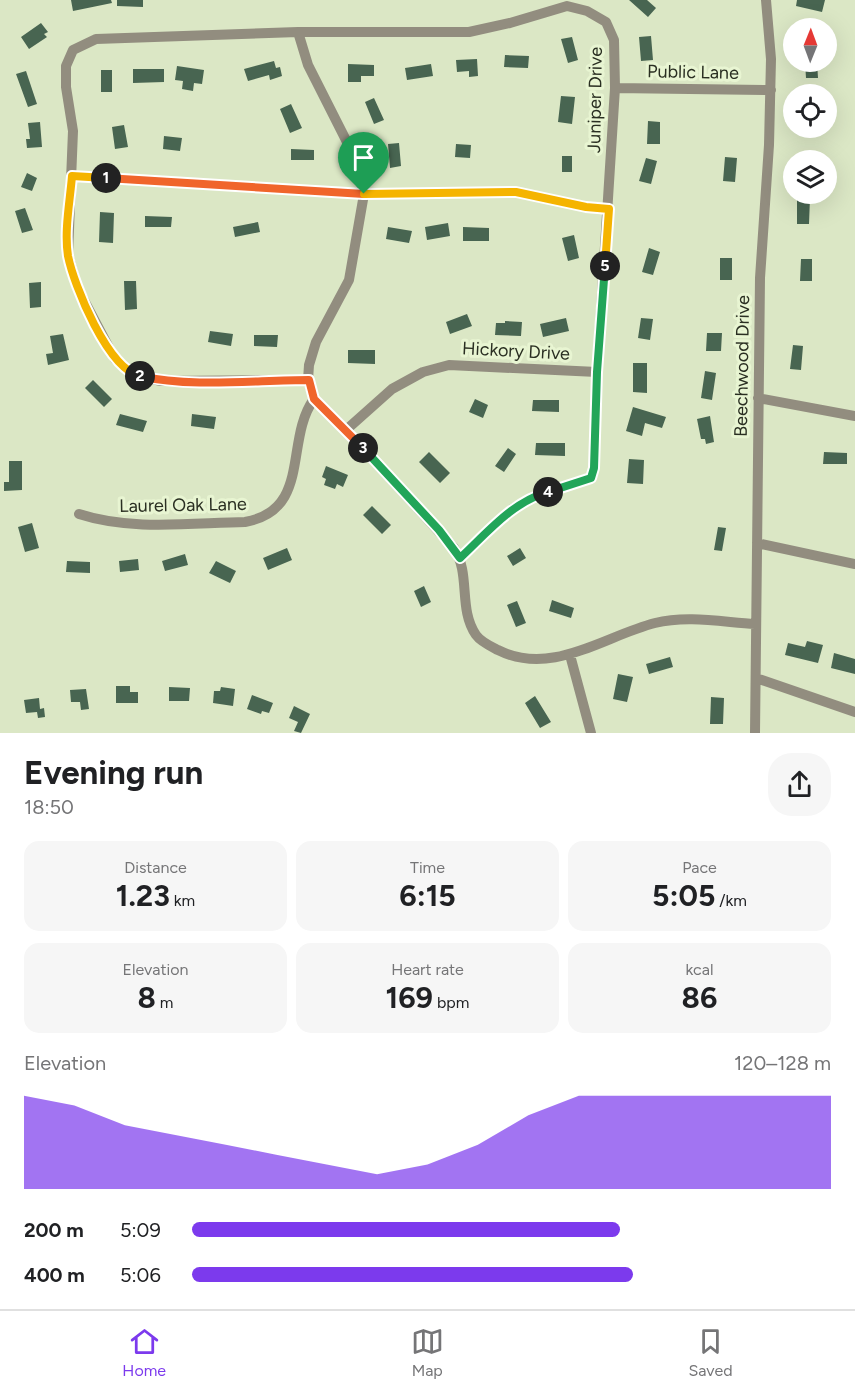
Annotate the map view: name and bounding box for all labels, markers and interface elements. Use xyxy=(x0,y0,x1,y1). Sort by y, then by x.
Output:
north arrow xyxy=(783,18,837,72)
map controls xyxy=(783,18,837,204)
street label: Juniper Drive xyxy=(583,47,607,153)
street label: Public Lane xyxy=(647,60,739,84)
button: locate xyxy=(783,84,837,138)
pin xyxy=(338,132,389,194)
icon: arrive xyxy=(347,141,380,174)
button: layers xyxy=(783,150,837,204)
pin: 1 xyxy=(91,163,121,193)
text: 1 xyxy=(103,168,109,187)
pin: 5 xyxy=(590,251,620,281)
text: 5 xyxy=(600,256,610,275)
street label: Beechwood Drive xyxy=(730,295,754,437)
street label: Hickory Drive xyxy=(461,337,571,365)
pin: 2 xyxy=(125,361,155,391)
text: 2 xyxy=(135,366,145,385)
pin: 3 xyxy=(348,433,378,463)
text: 3 xyxy=(359,438,367,457)
pin: 4 xyxy=(533,477,563,507)
text: 4 xyxy=(543,482,553,501)
street label: Laurel Oak Lane xyxy=(119,493,247,517)
text: Evening run xyxy=(24,753,203,792)
button: share xyxy=(768,753,831,816)
text: 18:50 xyxy=(24,795,74,819)
text: Distance xyxy=(124,858,187,877)
text: Time xyxy=(410,858,445,877)
text: Pace xyxy=(682,858,717,877)
text: 1.23 xyxy=(116,877,170,914)
text: 6:15 xyxy=(399,877,456,914)
text: 5:05 xyxy=(652,877,715,914)
text: km xyxy=(170,891,195,910)
text: /km xyxy=(715,891,747,910)
text: Elevation xyxy=(123,960,188,979)
text: Heart rate xyxy=(391,960,464,979)
text: kcal xyxy=(686,960,713,979)
text: 8 xyxy=(138,979,156,1016)
text: 169 xyxy=(386,979,433,1016)
text: 86 xyxy=(682,979,717,1016)
text: m xyxy=(156,993,173,1012)
text: bpm xyxy=(433,993,469,1012)
text: Elevation xyxy=(24,1051,106,1075)
text: 120–128 m xyxy=(734,1051,831,1075)
text: 200 m xyxy=(24,1218,84,1242)
text: 5:09 xyxy=(120,1218,161,1242)
text: 400 m xyxy=(24,1263,85,1287)
text: 5:06 xyxy=(120,1263,161,1287)
tab: Home xyxy=(122,1325,166,1380)
tab: Map xyxy=(411,1325,444,1380)
tab: Saved xyxy=(688,1325,733,1380)

